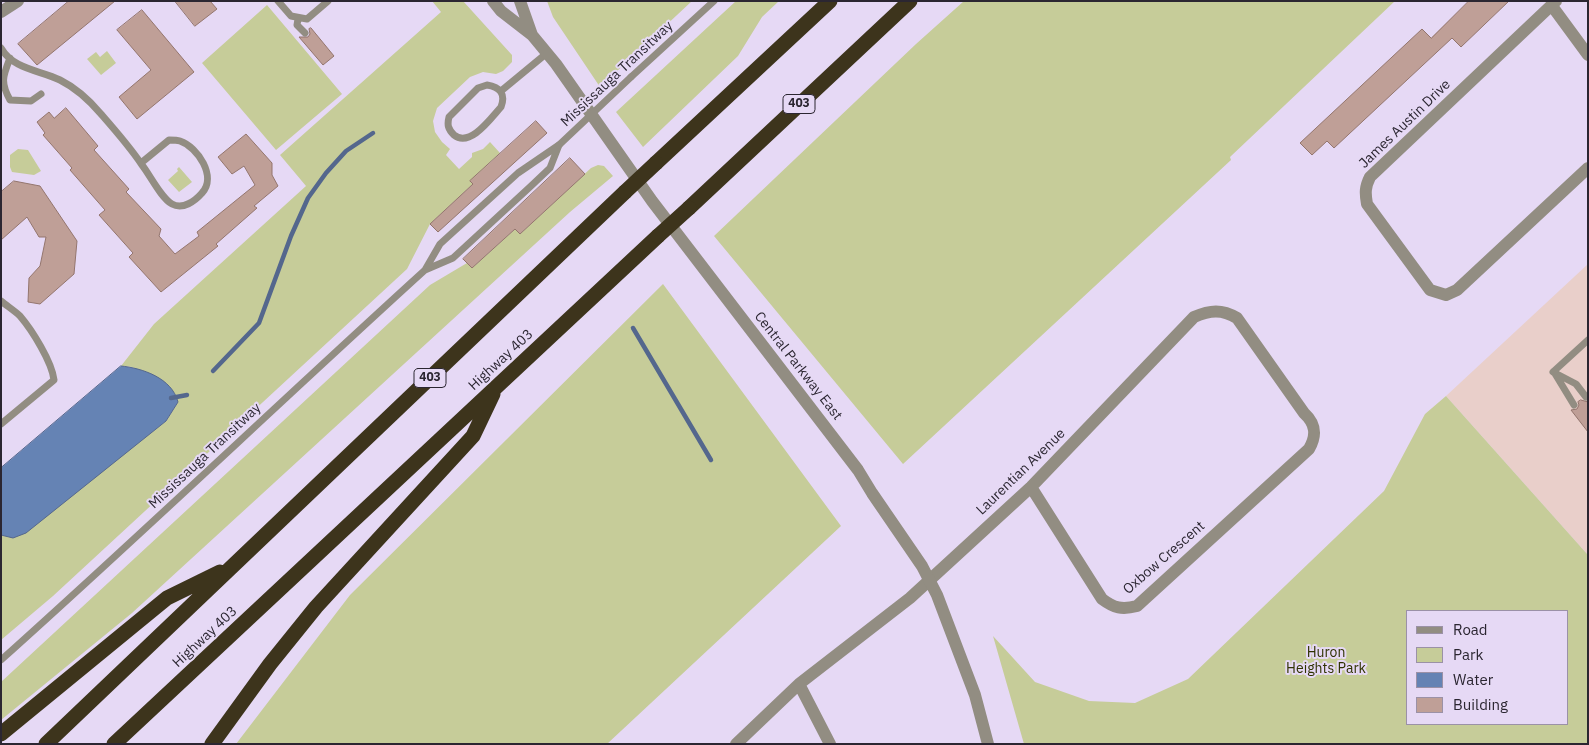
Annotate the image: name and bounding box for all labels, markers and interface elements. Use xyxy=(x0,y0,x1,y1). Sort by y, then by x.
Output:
street label: Mississauga Transitway xyxy=(557,18,677,130)
street label: James Austin Drive xyxy=(1356,76,1454,172)
road number: 403 xyxy=(783,95,815,114)
street label: Central Parkway East xyxy=(750,308,846,424)
street label: Highway 403 xyxy=(465,326,537,394)
road number: 403 xyxy=(414,368,446,388)
street label: Mississauga Transitway xyxy=(145,400,265,512)
street label: Laurentian Avenue xyxy=(973,425,1069,519)
street label: Oxbow Crescent xyxy=(1120,518,1208,598)
street label: Highway 403 xyxy=(169,603,241,671)
legend xyxy=(1406,610,1569,725)
text: Road xyxy=(1453,620,1488,639)
park label: Huron Heights Park xyxy=(1286,645,1366,678)
text: Park xyxy=(1453,645,1483,664)
text: Water xyxy=(1453,670,1493,689)
text: Building xyxy=(1453,695,1508,714)

